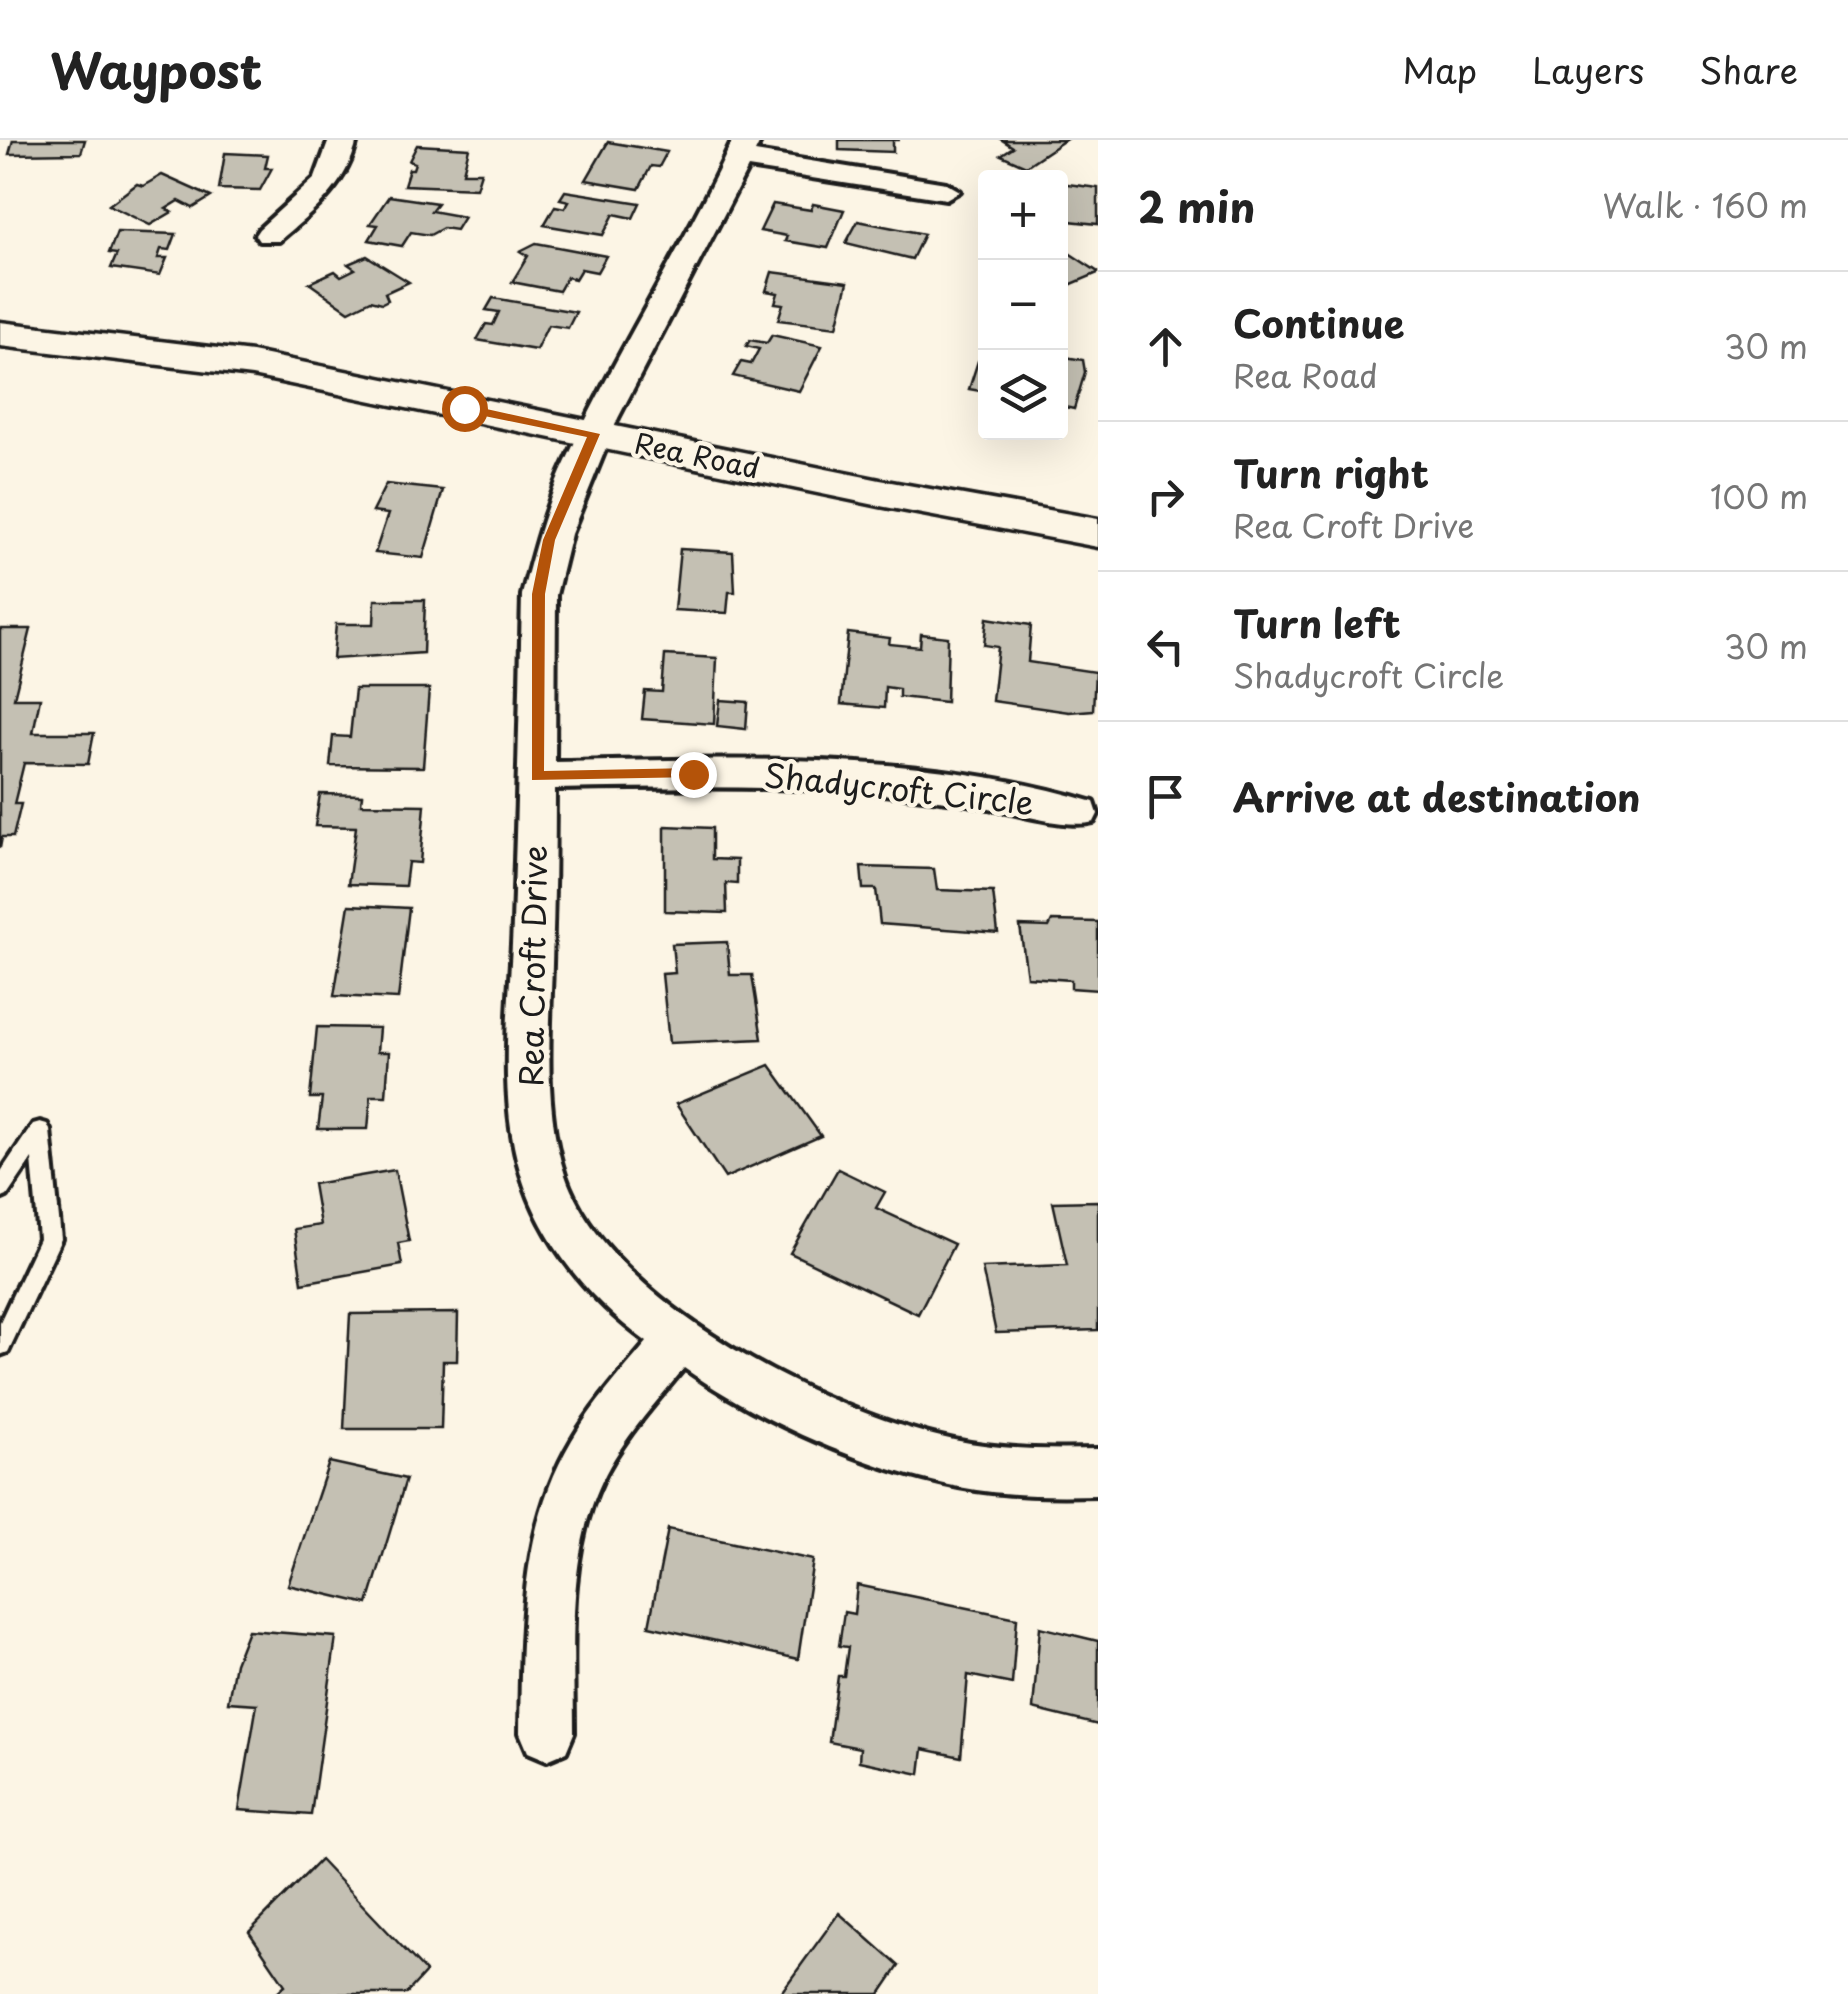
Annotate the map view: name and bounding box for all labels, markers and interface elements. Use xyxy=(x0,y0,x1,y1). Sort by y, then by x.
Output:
text: Waypost xyxy=(50,33,262,105)
text: Map xyxy=(1402,43,1477,96)
text: Layers xyxy=(1532,43,1644,96)
text: Share xyxy=(1699,43,1798,96)
map controls xyxy=(978,170,1068,440)
button: + xyxy=(978,170,1068,260)
text: 2 min xyxy=(1138,174,1255,237)
text: Walk · 160 m xyxy=(1602,181,1808,229)
button: − xyxy=(978,260,1068,350)
text: Continue xyxy=(1233,294,1404,351)
icon: ahead xyxy=(1138,319,1193,374)
text: 30 m xyxy=(1724,322,1808,370)
button: layers xyxy=(978,350,1068,440)
text: Rea Road xyxy=(1233,351,1378,399)
route start xyxy=(442,386,488,432)
street label: Rea Road xyxy=(631,420,764,489)
text: Turn right xyxy=(1233,444,1429,501)
icon: right xyxy=(1138,469,1193,524)
text: 100 m xyxy=(1710,472,1808,520)
text: Rea Croft Drive xyxy=(1233,501,1474,549)
text: Turn left xyxy=(1233,594,1401,651)
icon: left xyxy=(1138,619,1193,674)
text: 30 m xyxy=(1724,622,1808,670)
text: Shadycroft Circle xyxy=(1233,651,1504,699)
street label: Shadycroft Circle xyxy=(762,750,1037,826)
route end xyxy=(671,752,717,798)
text: Arrive at destination xyxy=(1233,768,1641,825)
icon: arrive xyxy=(1138,769,1193,824)
street label: Rea Croft Drive xyxy=(506,845,558,1087)

